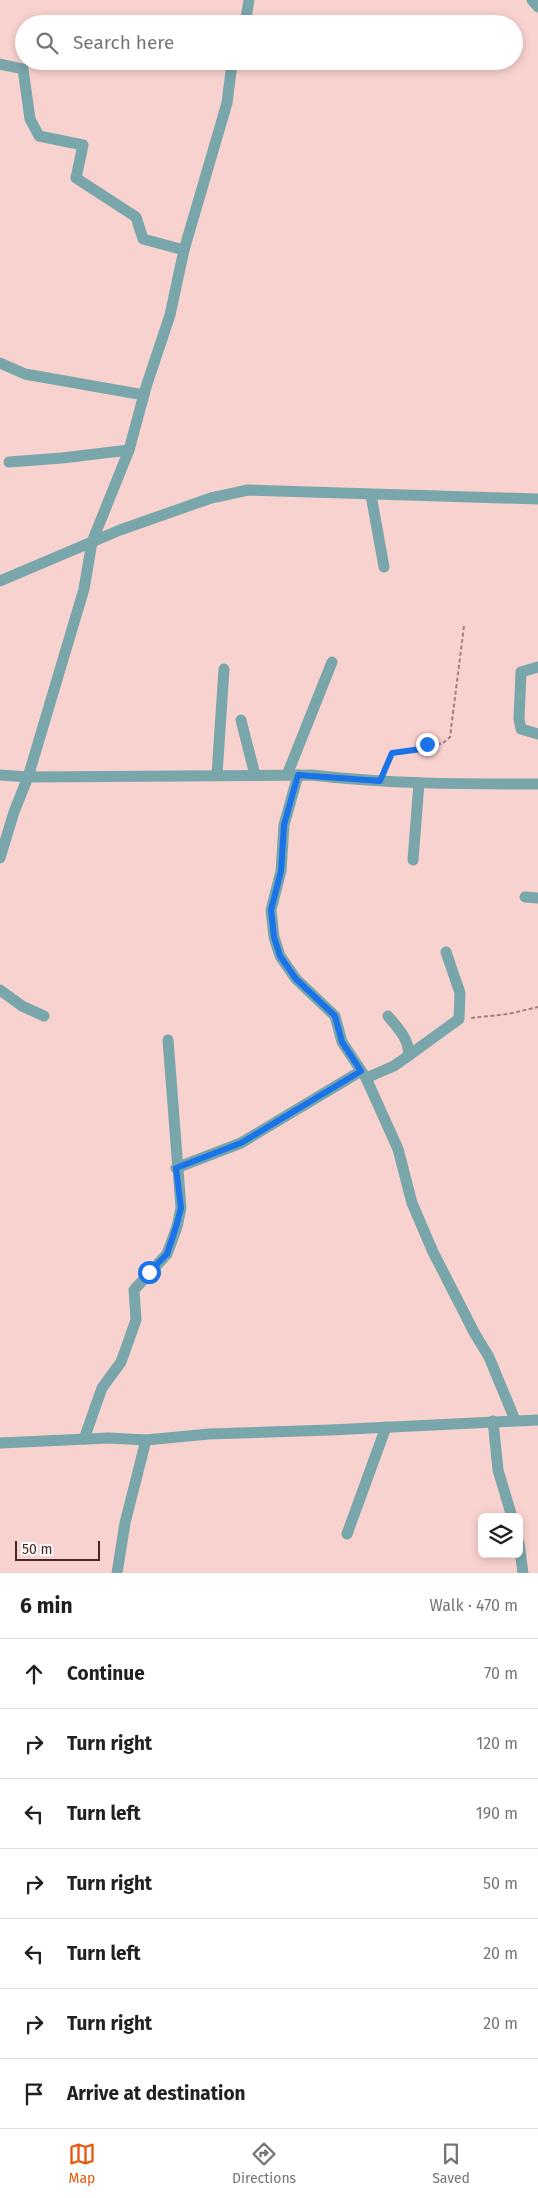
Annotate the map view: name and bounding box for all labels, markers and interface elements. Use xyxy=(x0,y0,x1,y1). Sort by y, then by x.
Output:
search box xyxy=(15,15,523,70)
icon: search xyxy=(33,29,61,57)
text: Search here xyxy=(73,31,174,54)
route end xyxy=(416,733,439,756)
route start xyxy=(138,1261,161,1284)
map controls xyxy=(478,1513,523,1558)
button: layers xyxy=(478,1513,523,1558)
scale bar xyxy=(15,1538,100,1561)
text: 50 m xyxy=(22,1541,53,1558)
text: 6 min xyxy=(20,1593,73,1619)
text: Walk · 470 m xyxy=(430,1596,518,1615)
icon: ahead xyxy=(20,1660,48,1688)
text: Continue xyxy=(67,1662,145,1685)
text: 70 m xyxy=(484,1664,518,1683)
icon: right xyxy=(20,1730,48,1758)
text: Turn right xyxy=(67,1732,152,1755)
text: 120 m xyxy=(476,1734,518,1753)
icon: left xyxy=(20,1800,48,1828)
text: Turn left xyxy=(67,1802,141,1825)
text: 190 m xyxy=(476,1804,518,1823)
icon: right xyxy=(20,1870,48,1898)
text: Turn right xyxy=(67,1872,152,1895)
text: 50 m xyxy=(483,1874,518,1893)
icon: left xyxy=(20,1940,48,1968)
text: Turn left xyxy=(67,1942,141,1965)
text: 20 m xyxy=(483,1944,518,1963)
icon: right xyxy=(20,2010,48,2038)
text: Turn right xyxy=(67,2012,152,2035)
text: 20 m xyxy=(483,2014,518,2033)
icon: arrive xyxy=(20,2080,48,2108)
text: Arrive at destination xyxy=(67,2082,246,2105)
tab: Map xyxy=(68,2140,96,2187)
tab: Directions xyxy=(232,2140,296,2187)
tab: Saved xyxy=(432,2140,470,2187)

